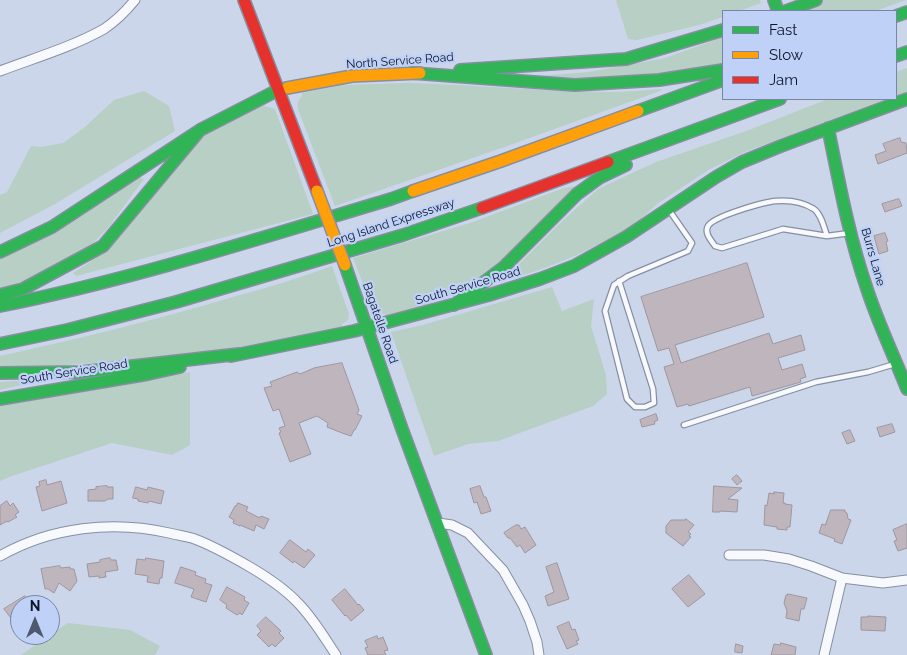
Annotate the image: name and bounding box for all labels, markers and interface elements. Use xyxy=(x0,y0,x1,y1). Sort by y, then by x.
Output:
legend xyxy=(722,10,897,100)
text: Fast xyxy=(769,21,797,39)
text: Slow xyxy=(769,46,803,64)
street label: North Service Road xyxy=(346,50,454,72)
text: Jam xyxy=(769,71,798,89)
street label: Long Island Expressway xyxy=(325,196,457,250)
street label: Burrs Lane xyxy=(858,226,888,288)
street label: South Service Road xyxy=(414,264,522,308)
street label: Bagatelle Road xyxy=(359,281,401,365)
street label: South Service Road xyxy=(19,356,129,388)
north arrow xyxy=(10,595,60,645)
text: N xyxy=(30,598,40,614)

